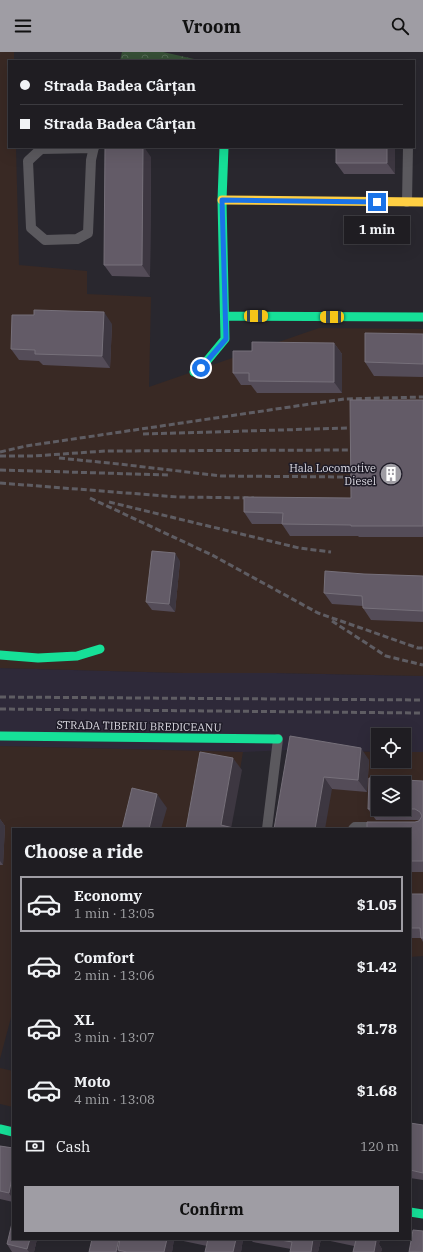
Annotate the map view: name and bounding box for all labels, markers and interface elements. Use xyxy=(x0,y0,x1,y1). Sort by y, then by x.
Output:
icon: menu xyxy=(12,15,34,37)
text: Vroom xyxy=(182,15,241,38)
icon: search xyxy=(389,15,411,37)
text: Strada Badea Cârțan xyxy=(44,76,196,95)
text: Strada Badea Cârțan xyxy=(44,114,196,133)
route end xyxy=(368,193,386,211)
callout: 1 min xyxy=(344,216,410,244)
text: 1 min xyxy=(359,221,395,238)
car xyxy=(244,310,268,322)
car xyxy=(320,311,344,323)
route start xyxy=(192,359,210,377)
place label: Hala Locomotive Diesel xyxy=(289,461,376,488)
building icon: Hala Locomotive Diesel xyxy=(378,461,404,487)
street label: STRADA TIBERIU BREDICEANU xyxy=(56,718,222,734)
map controls xyxy=(371,728,411,816)
button: locate xyxy=(371,728,411,768)
button: layers xyxy=(371,776,411,816)
text: Choose a ride xyxy=(24,840,143,863)
icon: car xyxy=(26,886,62,922)
text: Economy xyxy=(74,886,142,905)
text: $1.05 xyxy=(357,895,397,914)
text: 1 min · 13:05 xyxy=(74,905,155,922)
icon: car xyxy=(26,948,62,984)
text: Comfort xyxy=(74,948,134,967)
text: $1.42 xyxy=(357,957,397,976)
text: 2 min · 13:06 xyxy=(74,967,155,984)
icon: car xyxy=(26,1010,62,1046)
text: XL xyxy=(74,1010,94,1029)
text: $1.78 xyxy=(357,1019,397,1038)
text: 3 min · 13:07 xyxy=(74,1029,155,1046)
icon: car xyxy=(26,1072,62,1108)
text: Moto xyxy=(74,1072,111,1091)
text: $1.68 xyxy=(357,1081,397,1100)
text: 4 min · 13:08 xyxy=(74,1091,155,1108)
icon: cash xyxy=(24,1135,46,1157)
text: Cash xyxy=(56,1137,90,1156)
text: 120 m xyxy=(360,1138,399,1155)
button: Confirm xyxy=(24,1186,399,1232)

